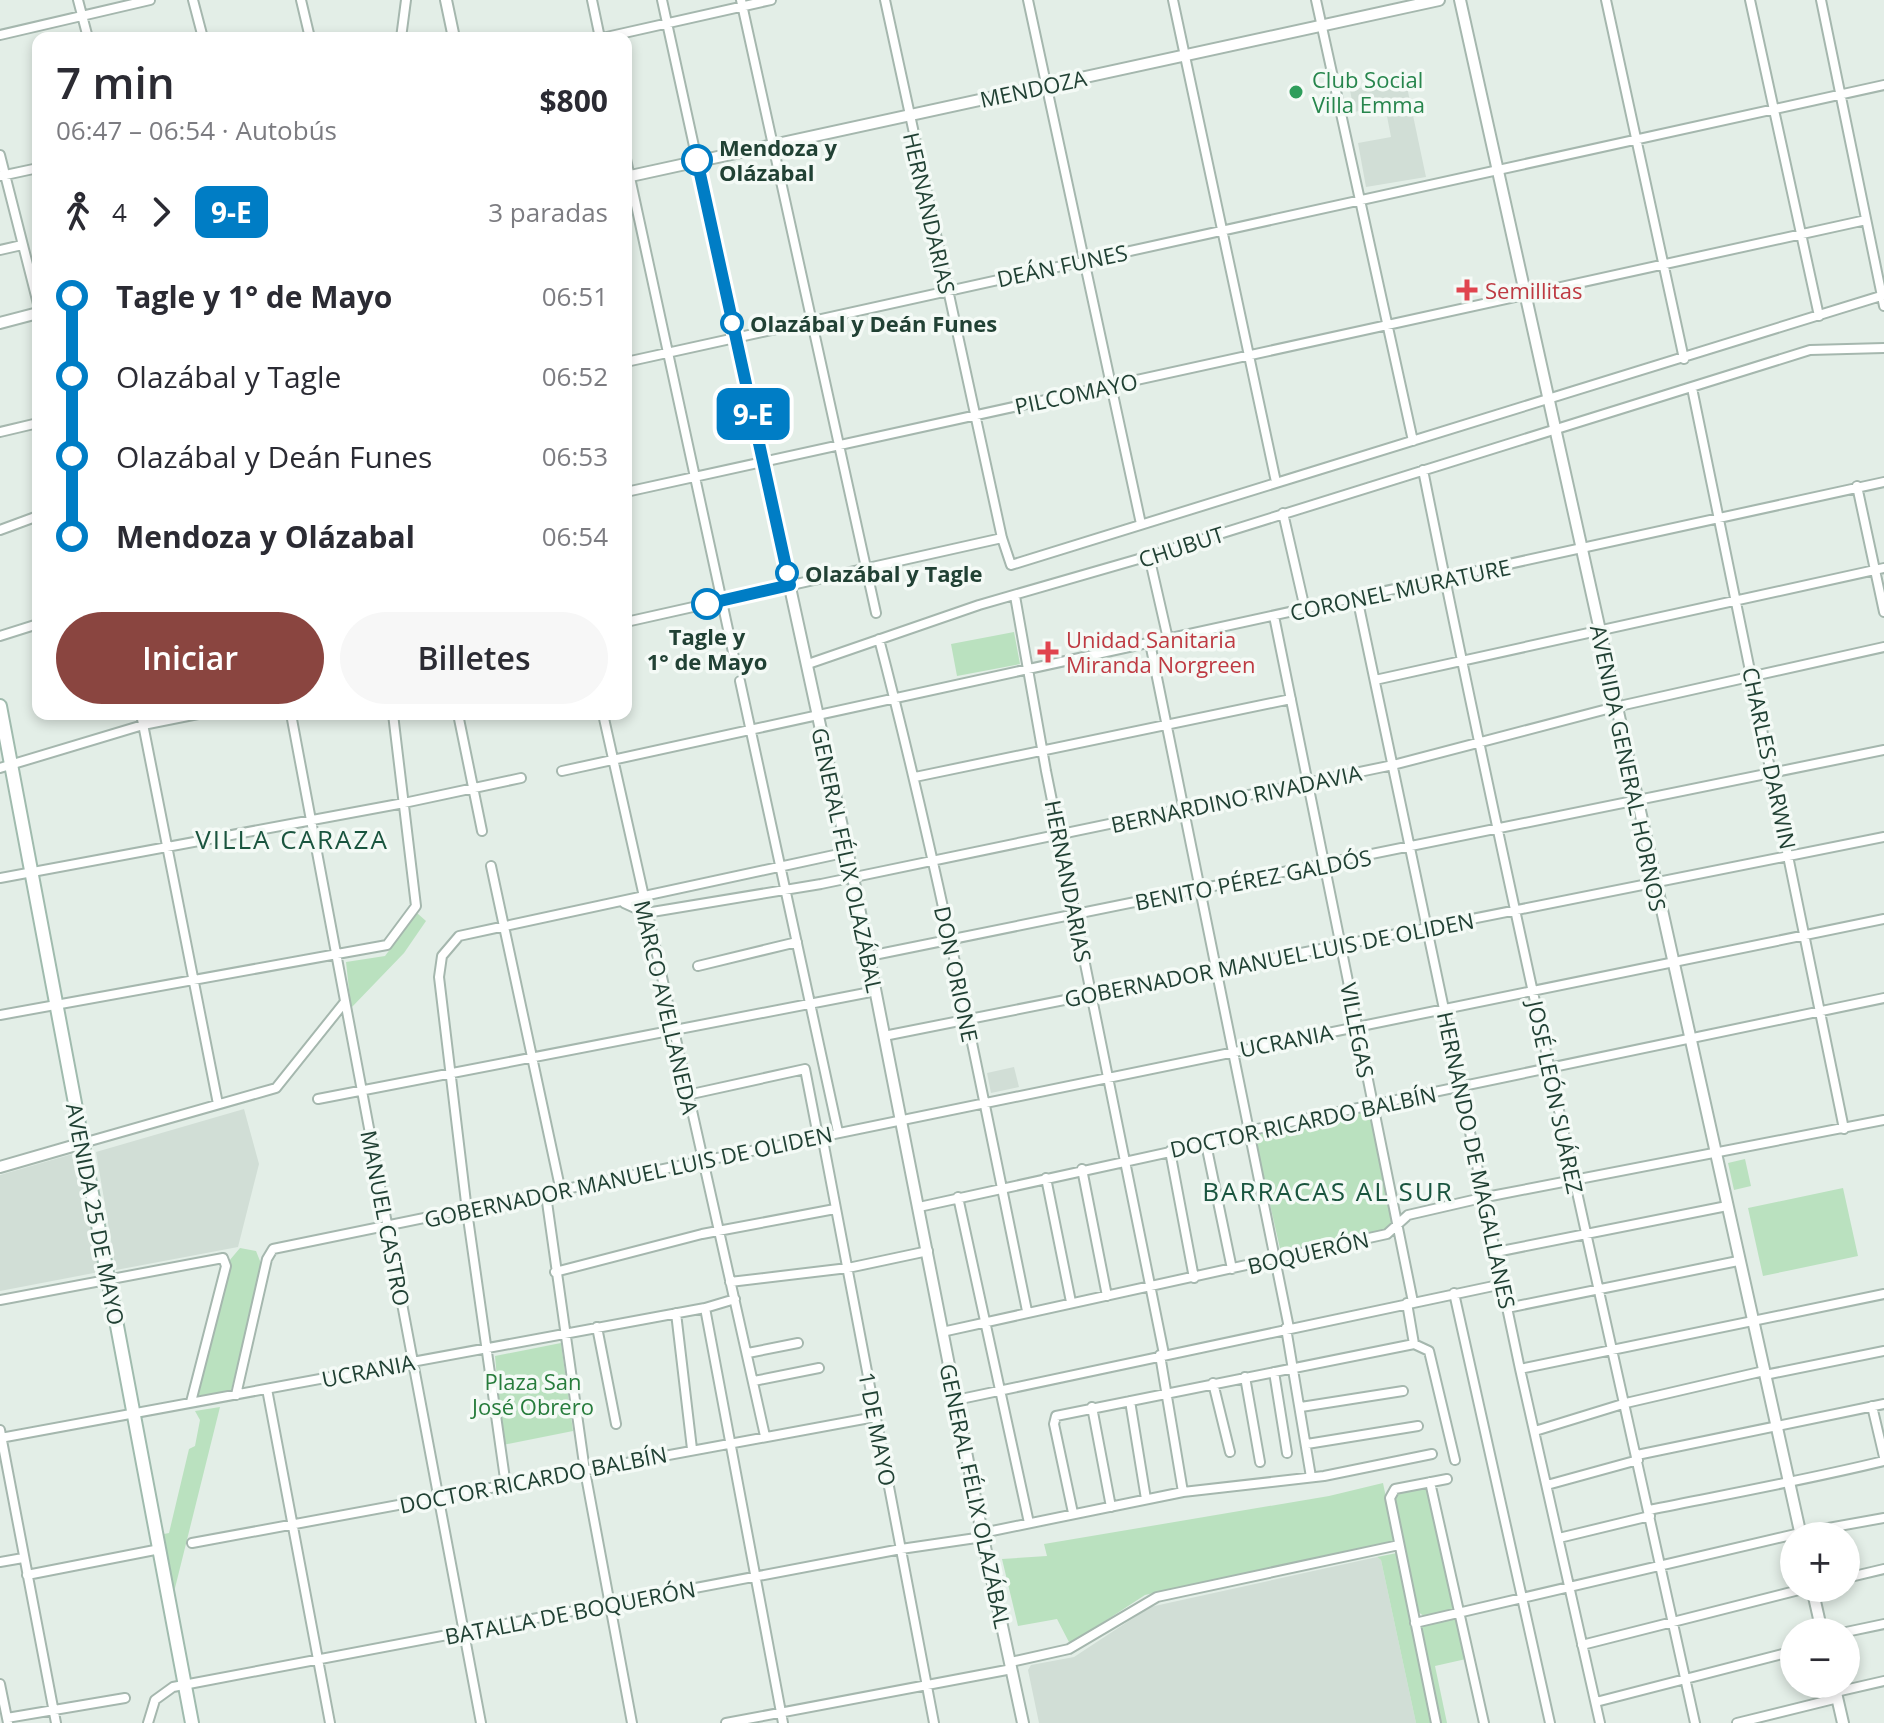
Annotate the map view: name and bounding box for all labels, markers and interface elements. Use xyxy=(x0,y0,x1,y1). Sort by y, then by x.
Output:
text: 7 min xyxy=(56,52,175,112)
street label: MENDOZA xyxy=(977,62,1089,114)
place label: Club Social Villa Emma xyxy=(1312,64,1425,119)
text: $800 xyxy=(539,80,608,121)
marker: Club Social Villa Emma xyxy=(1287,83,1305,101)
text: 06:47 – 06:54 · Autobús xyxy=(56,112,337,148)
street label: HERNANDARIAS xyxy=(897,129,963,297)
place label: Mendoza y Olázabal xyxy=(719,132,837,187)
marker: Mendoza y Olázabal xyxy=(682,145,712,175)
icon: walk xyxy=(56,190,100,234)
icon: forward xyxy=(139,190,183,234)
text: 9-E xyxy=(211,193,252,231)
text: 4 xyxy=(112,194,127,230)
text: 3 paradas xyxy=(488,194,608,230)
street label: DEÁN FUNES xyxy=(994,237,1130,293)
place label: Semillitas xyxy=(1485,275,1583,305)
text: Tagle y 1° de Mayo xyxy=(116,276,392,317)
text: 06:51 xyxy=(542,278,608,314)
marker: Semillitas xyxy=(1456,279,1478,301)
place label: Olazábal y Deán Funes xyxy=(750,308,997,338)
marker: Olazábal y Deán Funes xyxy=(721,312,743,334)
text: Olazábal y Tagle xyxy=(116,356,341,397)
text: 06:52 xyxy=(542,358,608,394)
street label: PILCOMAYO xyxy=(1012,365,1140,421)
line badge: 9-E xyxy=(707,388,799,440)
text: 9-E xyxy=(733,395,773,433)
text: Olazábal y Deán Funes xyxy=(116,436,432,477)
text: 06:53 xyxy=(542,438,608,474)
text: Mendoza y Olázabal xyxy=(116,516,415,557)
text: 06:54 xyxy=(542,518,608,554)
street label: CHUBUT xyxy=(1134,518,1228,574)
street label: CORONEL MURATURE xyxy=(1287,551,1513,627)
place label: Olazábal y Tagle xyxy=(805,558,983,588)
marker: Olazábal y Tagle xyxy=(776,562,798,584)
marker: Tagle y 1° de Mayo xyxy=(692,589,722,619)
button: Iniciar xyxy=(56,612,324,704)
button: Billetes xyxy=(340,612,608,704)
place label: Tagle y 1° de Mayo xyxy=(647,621,767,676)
street label: AVENIDA GENERAL HORNOS xyxy=(1584,622,1674,914)
place label: Unidad Sanitaria Miranda Norgreen xyxy=(1066,624,1255,679)
marker: Unidad Sanitaria Miranda Norgreen xyxy=(1037,641,1059,663)
street label: CHARLES DARWIN xyxy=(1736,664,1804,852)
street label: GENERAL FÉLIX OLAZÁBAL xyxy=(805,725,891,995)
street label: BERNARDINO RIVADAVIA xyxy=(1108,757,1364,839)
street label: HERNANDARIAS xyxy=(1039,797,1099,965)
district label: VILLA CARAZA xyxy=(195,821,389,857)
street label: BENITO PÉREZ GALDÓS xyxy=(1132,841,1374,917)
street label: MARCO AVELLANEDA xyxy=(628,897,706,1117)
street label: DON ORIONE xyxy=(928,903,986,1045)
street label: GOBERNADOR MANUEL LUIS DE OLIDEN xyxy=(1062,905,1476,1013)
street label: VILLEGAS xyxy=(1334,980,1382,1080)
street label: JOSÉ LEÓN SUÁREZ xyxy=(1520,996,1591,1196)
street label: HERNANDO DE MAGALLANES xyxy=(1431,1009,1523,1311)
street label: UCRANIA xyxy=(1237,1016,1335,1064)
street label: DOCTOR RICARDO BALBÍN xyxy=(1167,1078,1439,1164)
street label: AVENIDA 25 DE MAYO xyxy=(60,1100,132,1328)
street label: GOBERNADOR MANUEL LUIS DE OLIDEN xyxy=(421,1118,835,1234)
street label: MANUEL CASTRO xyxy=(354,1128,418,1308)
district label: BARRACAS AL SUR xyxy=(1202,1173,1454,1209)
street label: BOQUERÓN xyxy=(1244,1223,1372,1281)
street label: UCRANIA xyxy=(319,1346,417,1394)
street label: GENERAL FÉLIX OLAZÁBAL xyxy=(933,1361,1019,1631)
park label: Plaza San José Obrero xyxy=(470,1366,594,1421)
street label: 1 DE MAYO xyxy=(852,1370,904,1488)
street label: DOCTOR RICARDO BALBÍN xyxy=(397,1438,669,1520)
map controls xyxy=(1780,1522,1860,1698)
button: + xyxy=(1780,1522,1860,1602)
street label: BATALLA DE BOQUERÓN xyxy=(442,1573,698,1651)
button: − xyxy=(1780,1618,1860,1698)

